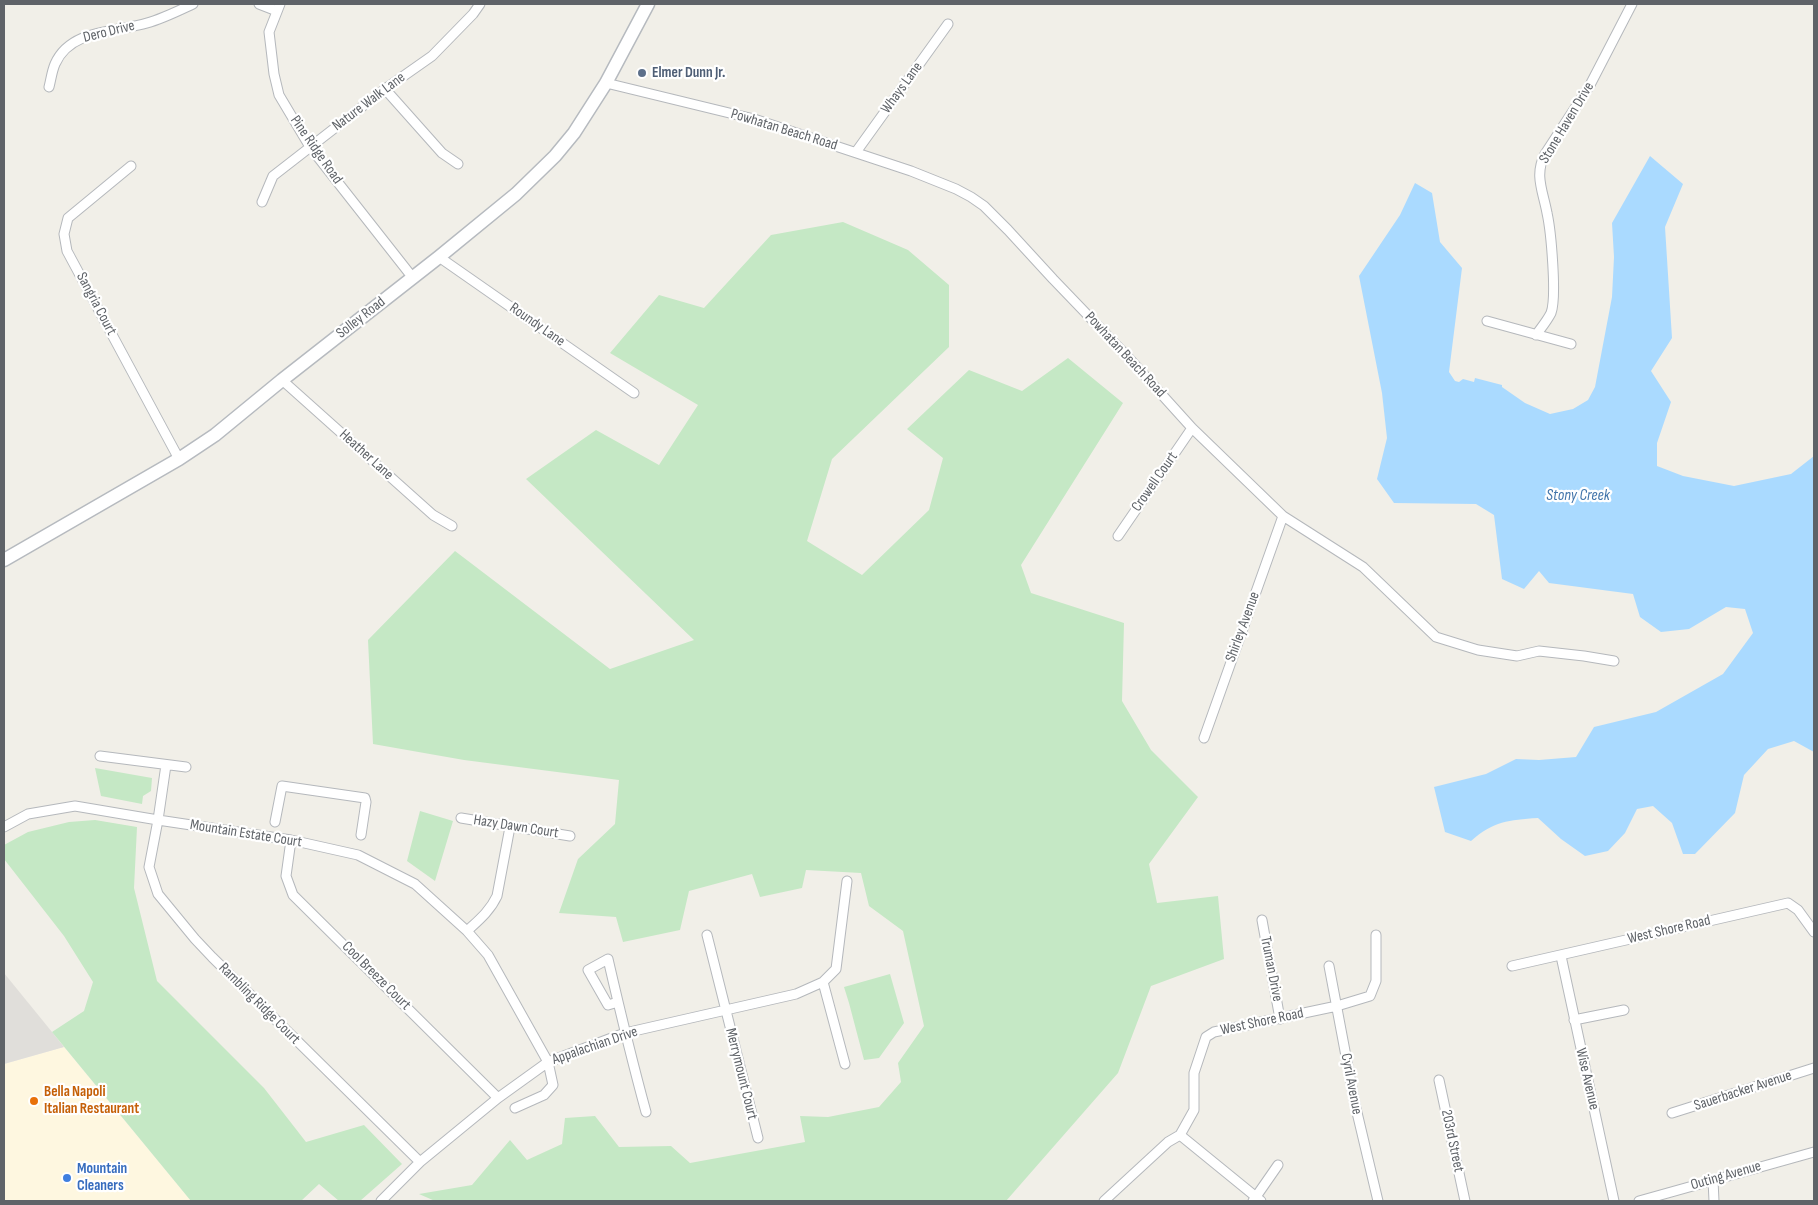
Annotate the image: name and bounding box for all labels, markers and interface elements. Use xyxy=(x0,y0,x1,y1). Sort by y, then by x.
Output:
street label: Dero Drive xyxy=(81,17,137,47)
street label: Whays Lane xyxy=(877,59,927,117)
place label: Elmer Dunn Jr. xyxy=(652,64,725,82)
marker: Elmer Dunn Jr. xyxy=(636,67,648,79)
street label: Nature Walk Lane xyxy=(329,69,409,135)
street label: Stone Haven Drive xyxy=(1536,79,1598,167)
street label: Powhatan Beach Road xyxy=(729,105,839,155)
street label: Pine Ridge Road xyxy=(286,112,346,188)
street label: Sangria Court xyxy=(72,270,120,338)
street label: Solley Road xyxy=(333,293,389,343)
street label: Roundy Lane xyxy=(506,299,568,351)
street label: Powhatan Beach Road xyxy=(1081,308,1169,402)
street label: Heather Lane xyxy=(335,426,397,484)
street label: Crowell Court xyxy=(1128,449,1182,515)
water label: Stony Creek xyxy=(1546,486,1610,506)
street label: Shirley Avenue xyxy=(1222,589,1264,665)
street label: Hazy Dawn Court xyxy=(472,811,560,843)
street label: Mountain Estate Court xyxy=(189,816,303,852)
street label: West Shore Road xyxy=(1626,912,1712,948)
street label: Truman Drive xyxy=(1256,935,1286,1003)
street label: Cool Breeze Court xyxy=(338,938,414,1014)
street label: Rambling Ridge Court xyxy=(214,959,304,1049)
street label: West Shore Road xyxy=(1219,1004,1305,1040)
street label: Appalachian Drive xyxy=(550,1023,640,1069)
street label: Merrymount Court xyxy=(721,1026,761,1122)
street label: Wise Avenue xyxy=(1571,1046,1603,1112)
street label: Cyril Avenue xyxy=(1336,1052,1366,1116)
street label: Sauerbacker Avenue xyxy=(1692,1067,1794,1115)
place label: Bella Napoli Italian Restaurant xyxy=(44,1083,139,1118)
marker: Bella Napoli Italian Restaurant xyxy=(28,1095,40,1107)
street label: 203rd Street xyxy=(1437,1108,1467,1174)
street label: Outing Avenue xyxy=(1689,1157,1763,1195)
place label: Mountain Cleaners xyxy=(77,1160,127,1195)
marker: Mountain Cleaners xyxy=(61,1172,73,1184)

